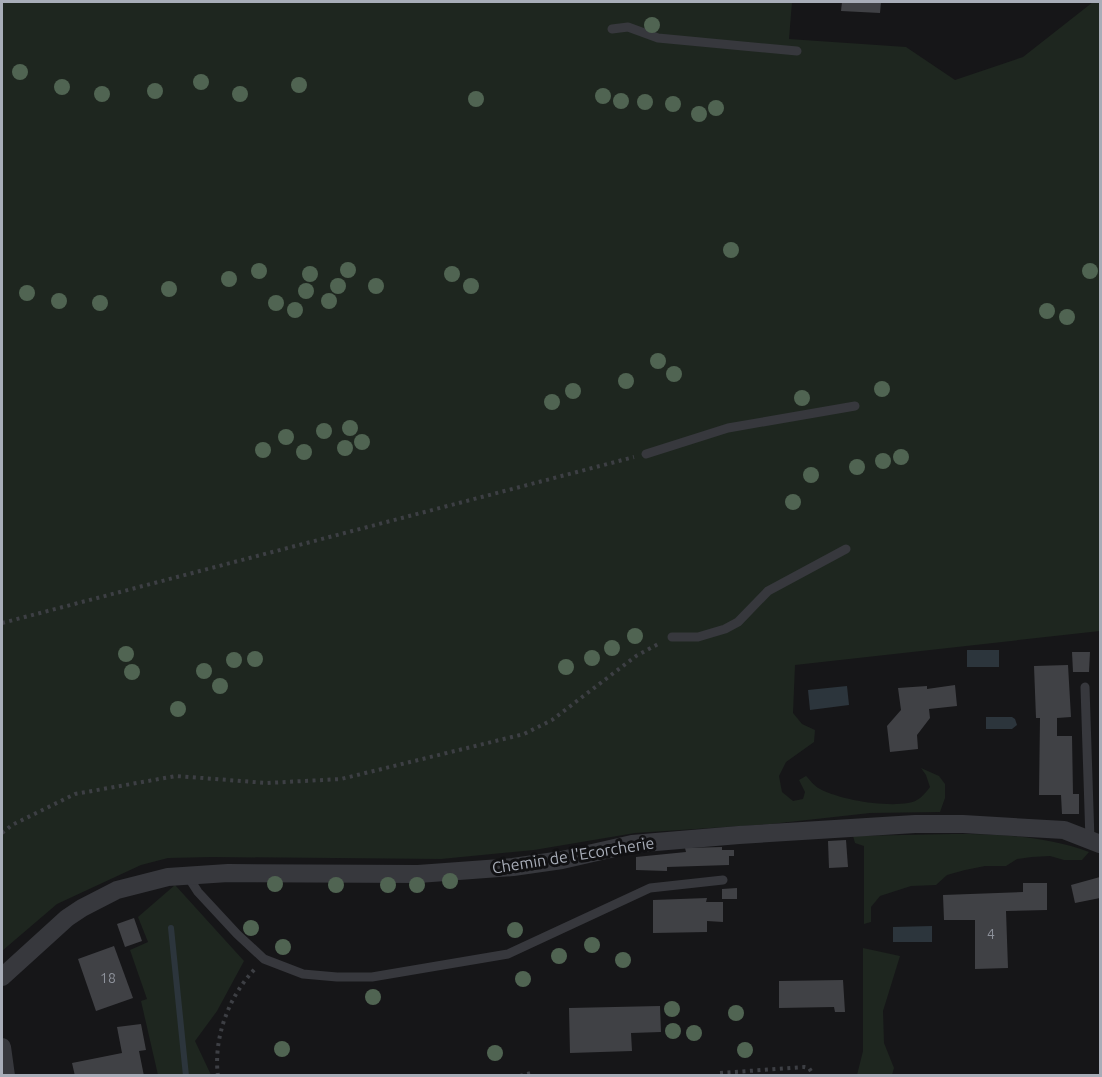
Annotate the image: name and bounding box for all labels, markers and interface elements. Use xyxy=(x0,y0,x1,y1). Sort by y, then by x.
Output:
street label: Chemin de l'Ecorcherie xyxy=(491,833,655,877)
house number: 4 xyxy=(987,926,995,942)
house number: 18 xyxy=(100,970,116,986)

